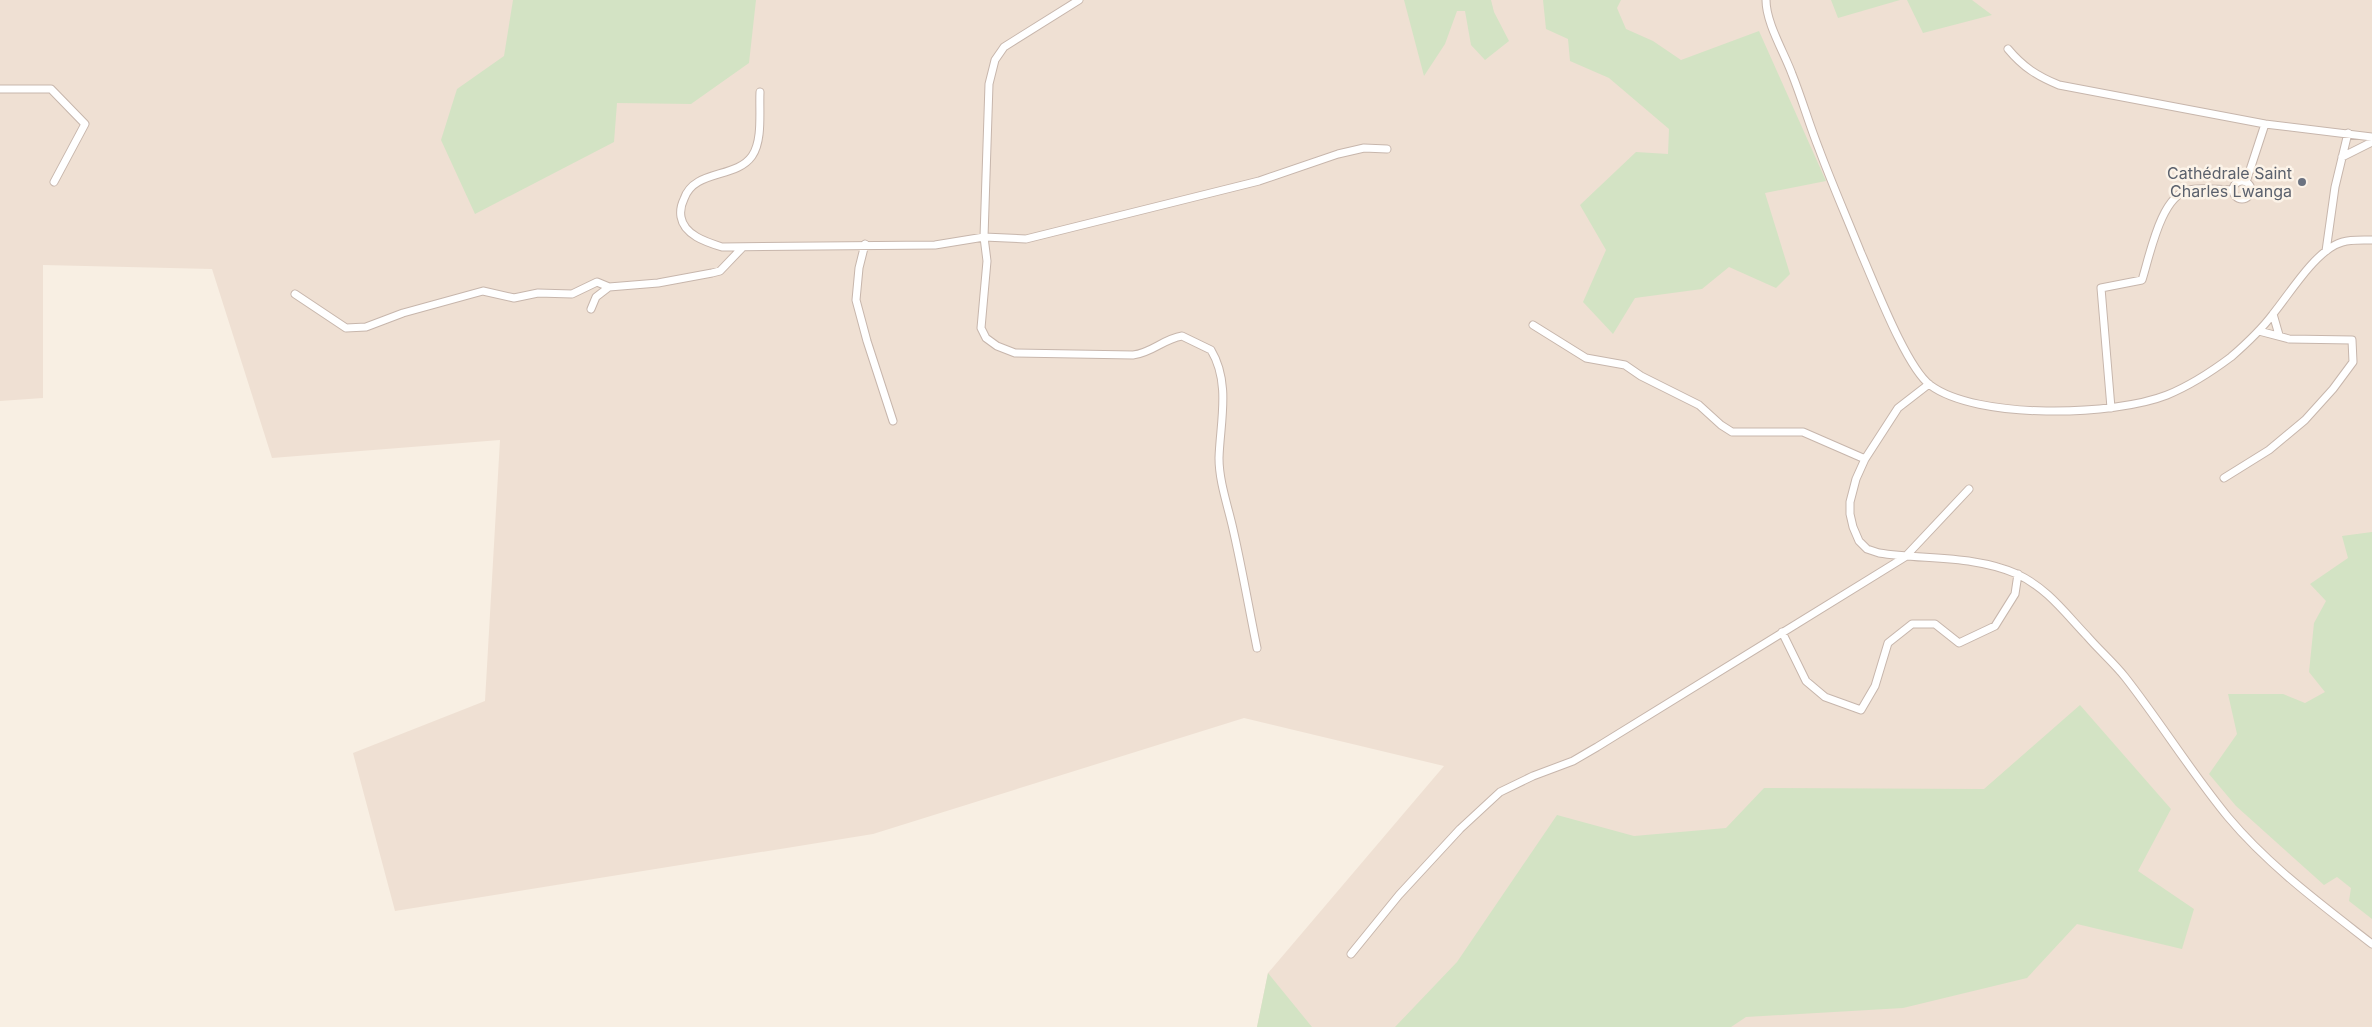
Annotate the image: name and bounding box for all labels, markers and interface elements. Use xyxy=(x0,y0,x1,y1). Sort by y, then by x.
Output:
place label: Cathédrale Saint Charles Lwanga xyxy=(2167,163,2292,201)
marker: Cathédrale Saint Charles Lwanga xyxy=(2296,176,2308,188)

